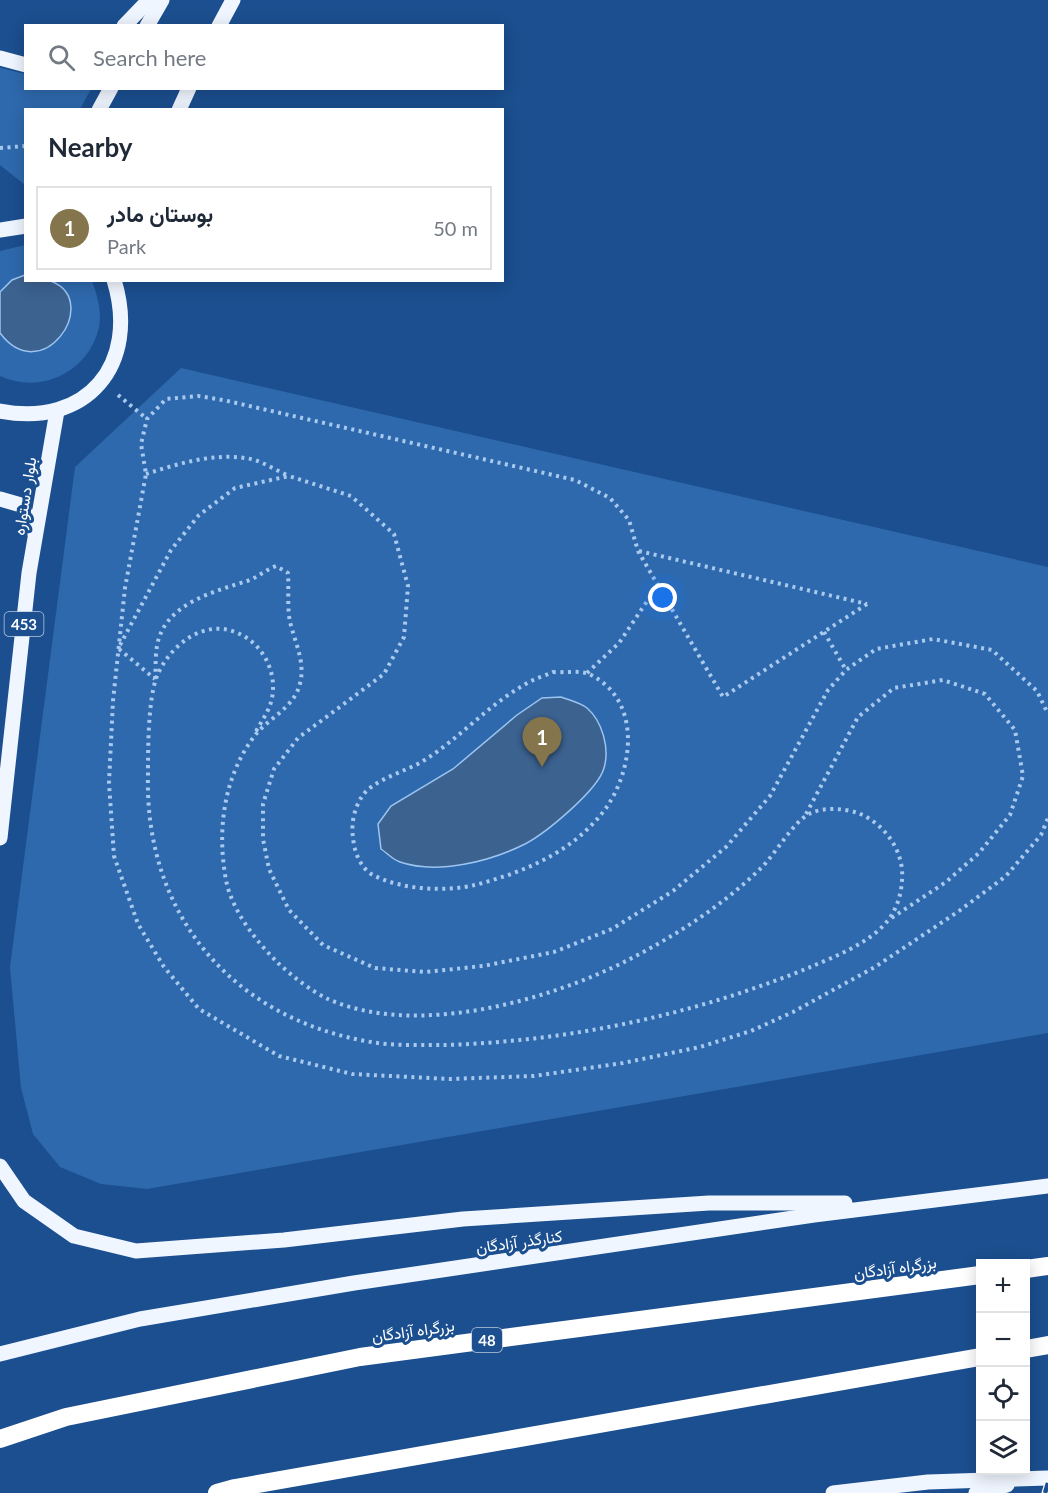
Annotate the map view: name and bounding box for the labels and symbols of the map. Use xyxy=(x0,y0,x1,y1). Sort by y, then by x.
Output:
street label: بلوار دستواره xyxy=(8,456,42,537)
your location xyxy=(648,583,677,612)
road number: 453 xyxy=(4,612,44,636)
pin: 1 xyxy=(522,718,562,767)
street label: کنارگذر آزادگان xyxy=(474,1226,564,1258)
street label: بزرگراه آزادگان xyxy=(852,1252,938,1284)
street label: بزرگراه آزادگان xyxy=(370,1315,456,1347)
road number: 48 xyxy=(472,1328,502,1352)

